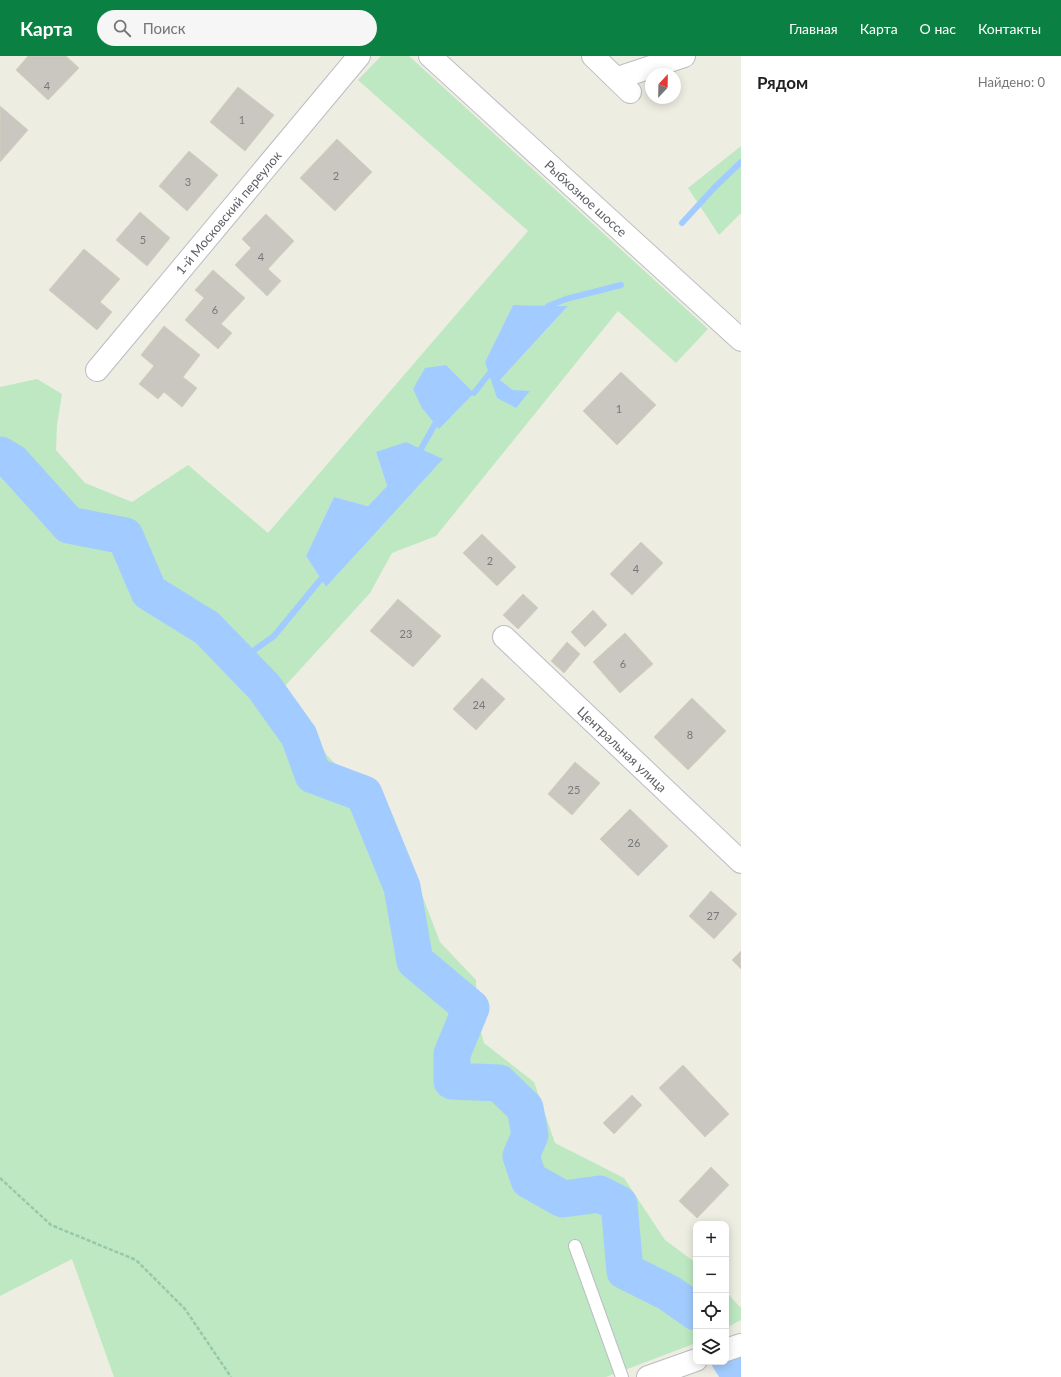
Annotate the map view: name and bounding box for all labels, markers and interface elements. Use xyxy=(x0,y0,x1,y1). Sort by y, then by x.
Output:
search box xyxy=(97,10,377,46)
text: Карта xyxy=(20,17,73,40)
icon: search xyxy=(111,17,133,39)
text: Поиск xyxy=(143,19,186,37)
text: Главная xyxy=(789,20,838,37)
text: Карта xyxy=(860,20,898,37)
text: О нас xyxy=(920,20,956,37)
text: Контакты xyxy=(978,20,1041,37)
north arrow xyxy=(645,68,681,104)
text: Рядом xyxy=(757,72,808,93)
text: Найдено: 0 xyxy=(978,74,1045,90)
house number: 4 xyxy=(44,79,51,92)
house number: 1 xyxy=(239,113,245,126)
street label: 1-й Московский переулок xyxy=(172,147,285,278)
street label: Рыбхозное шоссе xyxy=(541,157,630,240)
house number: 2 xyxy=(333,169,339,182)
house number: 3 xyxy=(185,175,191,188)
house number: 5 xyxy=(140,233,146,246)
house number: 4 xyxy=(258,250,265,263)
house number: 6 xyxy=(212,303,218,316)
house number: 1 xyxy=(616,402,622,415)
house number: 2 xyxy=(487,554,493,567)
house number: 4 xyxy=(633,562,640,575)
house number: 23 xyxy=(400,627,412,640)
house number: 6 xyxy=(620,657,626,670)
house number: 24 xyxy=(473,698,486,711)
street label: Центральная улица xyxy=(574,703,670,795)
house number: 8 xyxy=(687,728,693,741)
house number: 25 xyxy=(568,783,580,796)
house number: 26 xyxy=(628,836,640,849)
house number: 27 xyxy=(707,909,719,922)
map controls xyxy=(693,1221,729,1365)
button: + xyxy=(693,1221,729,1257)
button: − xyxy=(693,1257,729,1293)
button: locate xyxy=(693,1293,729,1329)
button: layers xyxy=(693,1329,729,1365)

